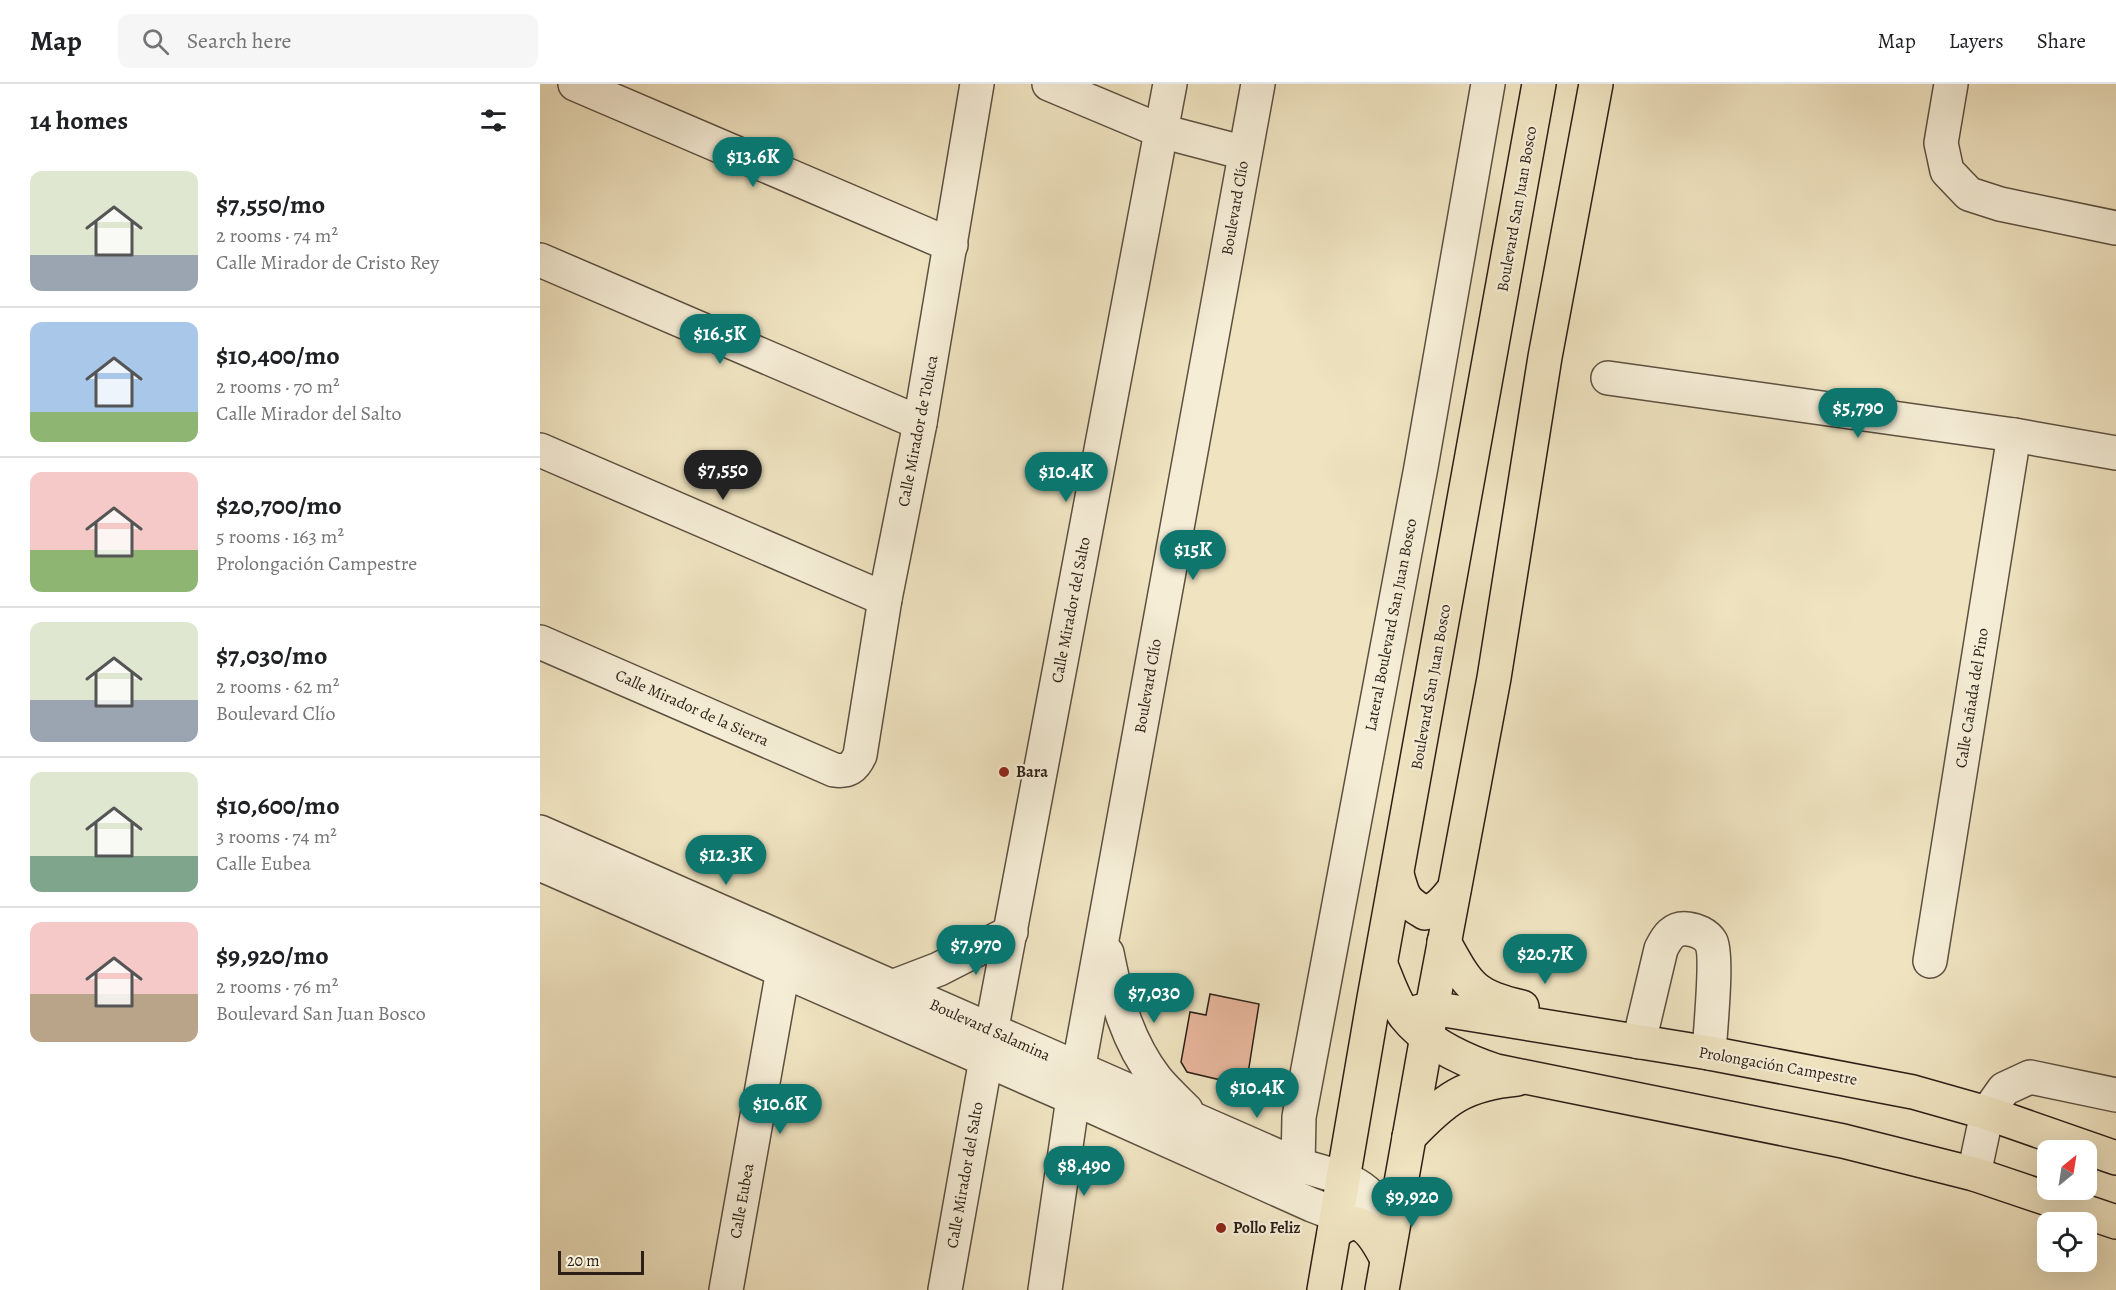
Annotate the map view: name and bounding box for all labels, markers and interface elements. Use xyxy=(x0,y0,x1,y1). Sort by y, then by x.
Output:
search box xyxy=(118,14,538,68)
text: Map xyxy=(30,22,82,60)
icon: search xyxy=(139,25,172,58)
text: Search here xyxy=(187,26,291,56)
text: Map xyxy=(1877,27,1916,55)
text: Layers xyxy=(1949,27,2004,55)
text: Share xyxy=(2037,27,2086,55)
text: 14 homes xyxy=(30,103,128,138)
icon: filters xyxy=(477,104,510,137)
street label: Boulevard San Juan Bosco xyxy=(1492,124,1542,294)
pin: $13.6K xyxy=(704,137,802,188)
text: $13.6K xyxy=(726,143,780,170)
street label: Boulevard Clío xyxy=(1216,159,1254,257)
text: $7,550/mo xyxy=(216,187,325,222)
icon: home xyxy=(78,195,150,267)
text: 2 rooms · 74 m² xyxy=(216,222,338,249)
text: Calle Mirador de Cristo Rey xyxy=(216,249,439,276)
pin: $16.5K xyxy=(671,314,769,365)
text: $16.5K xyxy=(694,320,747,347)
text: $10,400/mo xyxy=(216,338,340,373)
icon: home xyxy=(78,346,150,418)
street label: Calle Mirador de Toluca xyxy=(892,353,944,509)
text: 2 rooms · 70 m² xyxy=(216,373,340,400)
pin: $5,790 xyxy=(1809,388,1907,439)
text: $5,790 xyxy=(1832,394,1884,421)
text: Calle Mirador del Salto xyxy=(216,400,402,427)
pin: $7,550 xyxy=(674,450,772,501)
pin: $10.4K xyxy=(1017,452,1115,503)
text: $7,550 xyxy=(698,456,748,483)
text: $10.4K xyxy=(1039,458,1093,485)
text: $20,700/mo xyxy=(216,488,342,523)
icon: home xyxy=(78,496,150,568)
street label: Lateral Boulevard San Juan Bosco xyxy=(1360,517,1422,733)
text: 5 rooms · 163 m² xyxy=(216,523,344,550)
pin: $15K xyxy=(1157,530,1229,581)
street label: Calle Mirador del Salto xyxy=(1046,535,1096,685)
text: $15K xyxy=(1174,536,1212,563)
text: Prolongación Campestre xyxy=(216,550,417,577)
street label: Boulevard San Juan Bosco xyxy=(1406,602,1456,772)
street label: Calle Cañada del Pino xyxy=(1950,626,1994,770)
street label: Boulevard Clío xyxy=(1129,637,1167,735)
text: $7,030/mo xyxy=(216,638,327,673)
icon: home xyxy=(78,646,150,718)
street label: Calle Mirador de la Sierra xyxy=(612,664,773,752)
text: 2 rooms · 62 m² xyxy=(216,673,339,700)
text: Boulevard Clío xyxy=(216,700,335,727)
place label: Bara xyxy=(1016,761,1048,783)
marker: Bara xyxy=(997,765,1011,779)
text: $10,600/mo xyxy=(216,788,340,823)
icon: home xyxy=(78,796,150,868)
text: 3 rooms · 74 m² xyxy=(216,823,337,850)
pin: $12.3K xyxy=(677,835,775,886)
text: $12.3K xyxy=(699,841,753,868)
text: Calle Eubea xyxy=(216,850,311,877)
pin: $7,970 xyxy=(927,925,1025,976)
text: $7,970 xyxy=(950,931,1002,958)
pin: $20.7K xyxy=(1496,934,1594,985)
text: $9,920/mo xyxy=(216,938,329,973)
text: $20.7K xyxy=(1517,940,1573,967)
icon: home xyxy=(78,946,150,1018)
text: 2 rooms · 76 m² xyxy=(216,973,338,1000)
pin: $7,030 xyxy=(1105,973,1203,1024)
text: $7,030 xyxy=(1128,979,1180,1006)
street label: Boulevard Salamina xyxy=(926,993,1054,1067)
text: Boulevard San Juan Bosco xyxy=(216,1000,426,1027)
street label: Prolongación Campestre xyxy=(1697,1041,1859,1091)
pin: $10.4K xyxy=(1208,1068,1306,1119)
text: $10.4K xyxy=(1230,1074,1284,1101)
pin: $10.6K xyxy=(731,1084,829,1135)
text: $10.6K xyxy=(753,1090,807,1117)
street label: Calle Mirador del Salto xyxy=(941,1100,989,1250)
north arrow xyxy=(2037,1140,2097,1200)
map controls xyxy=(2037,1140,2097,1272)
pin: $8,490 xyxy=(1035,1146,1133,1197)
text: $8,490 xyxy=(1057,1152,1111,1179)
street label: Calle Eubea xyxy=(725,1161,760,1240)
pin: $9,920 xyxy=(1363,1177,1461,1228)
text: $9,920 xyxy=(1386,1183,1438,1210)
button: locate xyxy=(2037,1212,2097,1272)
place label: Pollo Feliz xyxy=(1233,1217,1301,1239)
marker: Pollo Feliz xyxy=(1214,1221,1228,1235)
scale bar xyxy=(558,1248,644,1276)
text: 20 m xyxy=(567,1250,600,1272)

